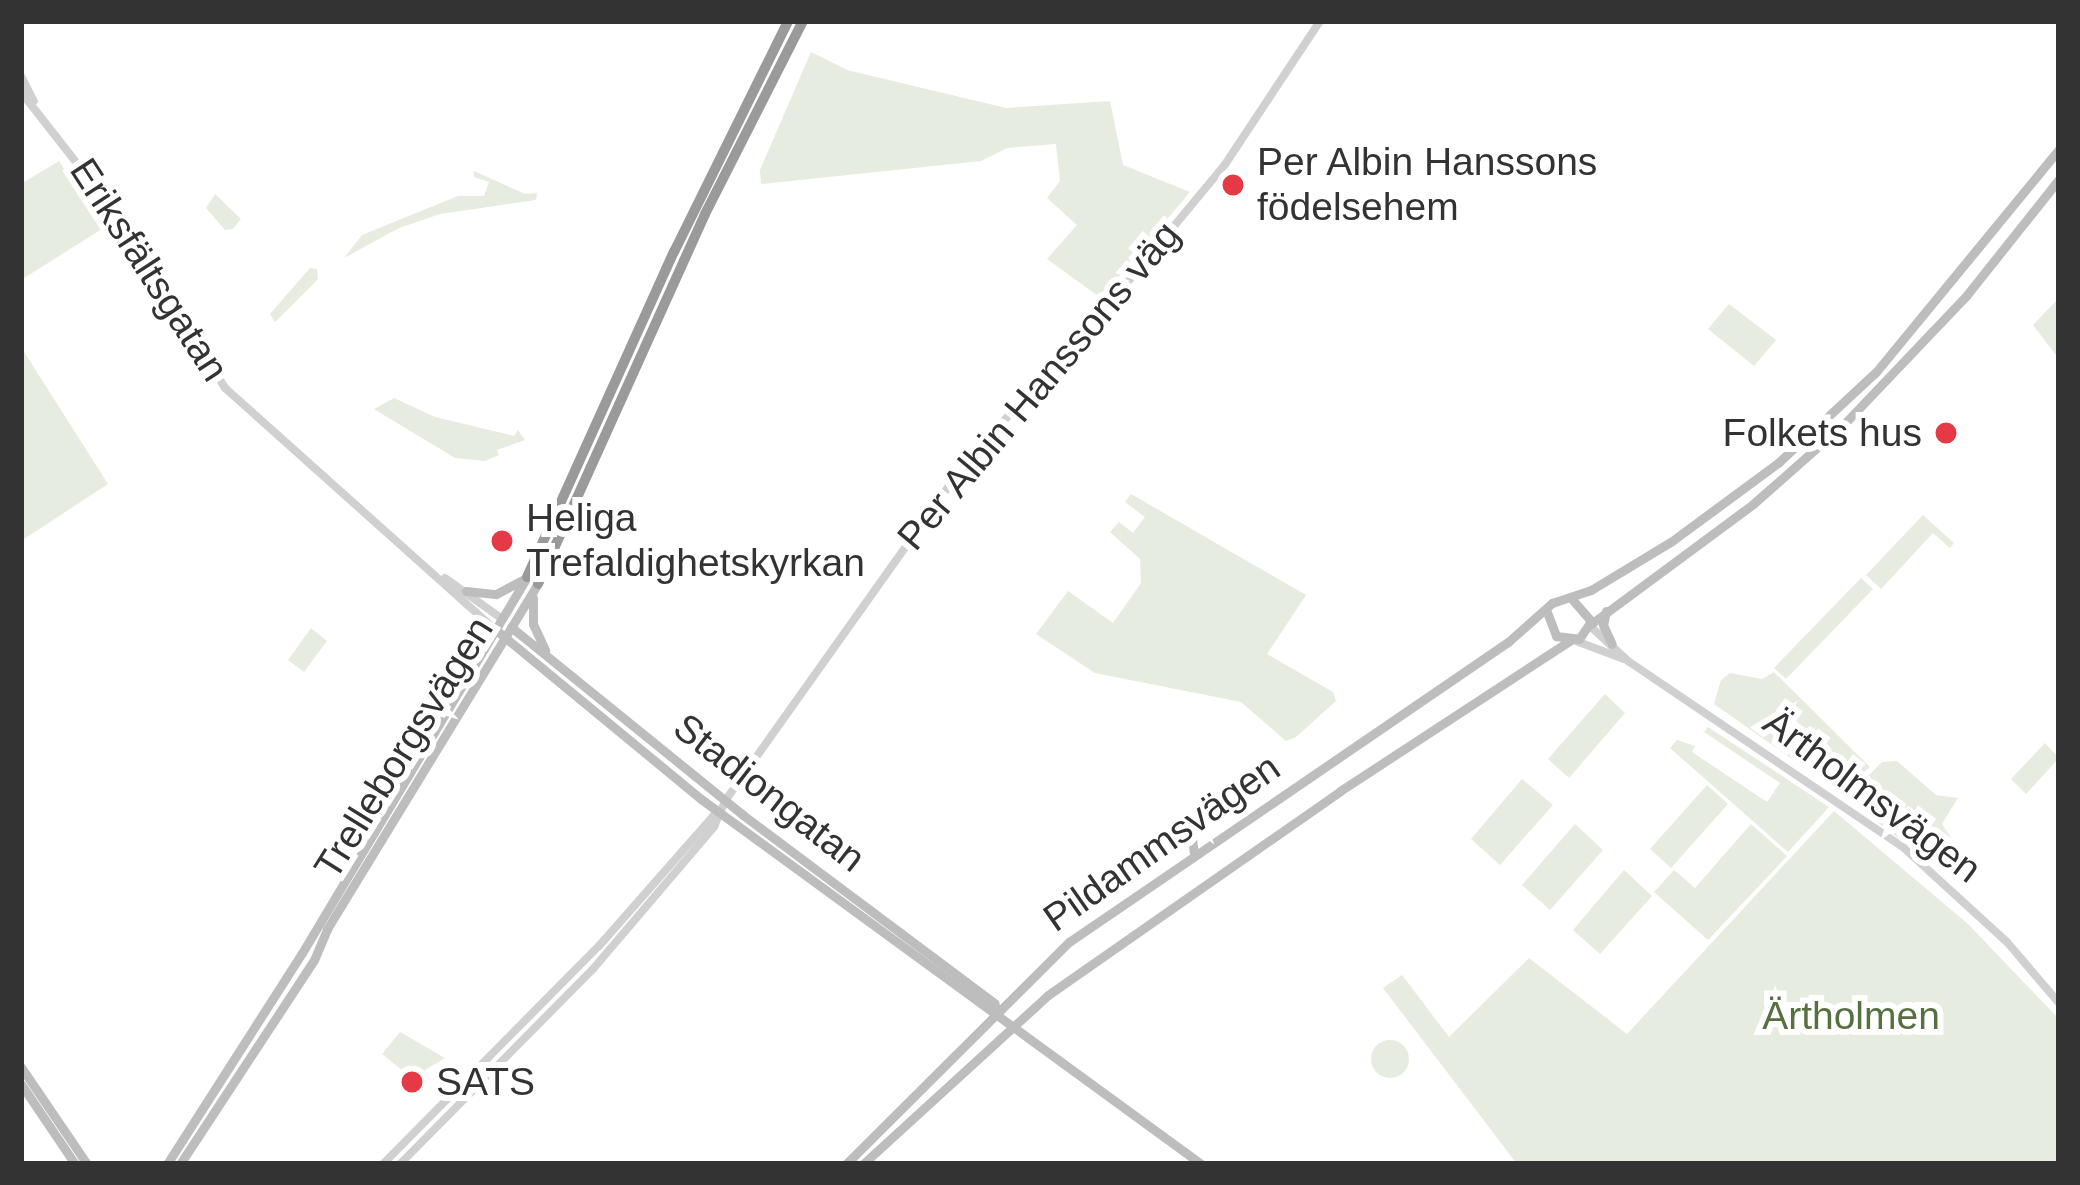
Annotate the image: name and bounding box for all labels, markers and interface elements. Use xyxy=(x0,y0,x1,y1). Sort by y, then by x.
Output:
place label: Per Albin Hanssons födelsehem xyxy=(1257,140,1600,231)
street label: Eriksfältsgatan xyxy=(60,150,238,390)
marker: Per Albin Hanssons födelsehem xyxy=(1220,172,1246,198)
street label: Per Albin Hanssons väg xyxy=(887,212,1191,560)
place label: Folkets hus xyxy=(1723,410,1922,456)
marker: Folkets hus xyxy=(1933,420,1959,446)
place label: Heliga Trefaldighetskyrkan xyxy=(526,496,865,587)
marker: Heliga Trefaldighetskyrkan xyxy=(489,528,515,554)
street label: Trelleborgsvägen xyxy=(305,608,503,888)
street label: Ärtholmsvägen xyxy=(1754,699,1990,893)
street label: Stadiongatan xyxy=(664,704,874,882)
street label: Pildammsvägen xyxy=(1035,744,1289,942)
park label: Ärtholmen xyxy=(1762,993,1940,1039)
place label: SATS xyxy=(436,1059,535,1105)
marker: SATS xyxy=(399,1069,425,1095)

